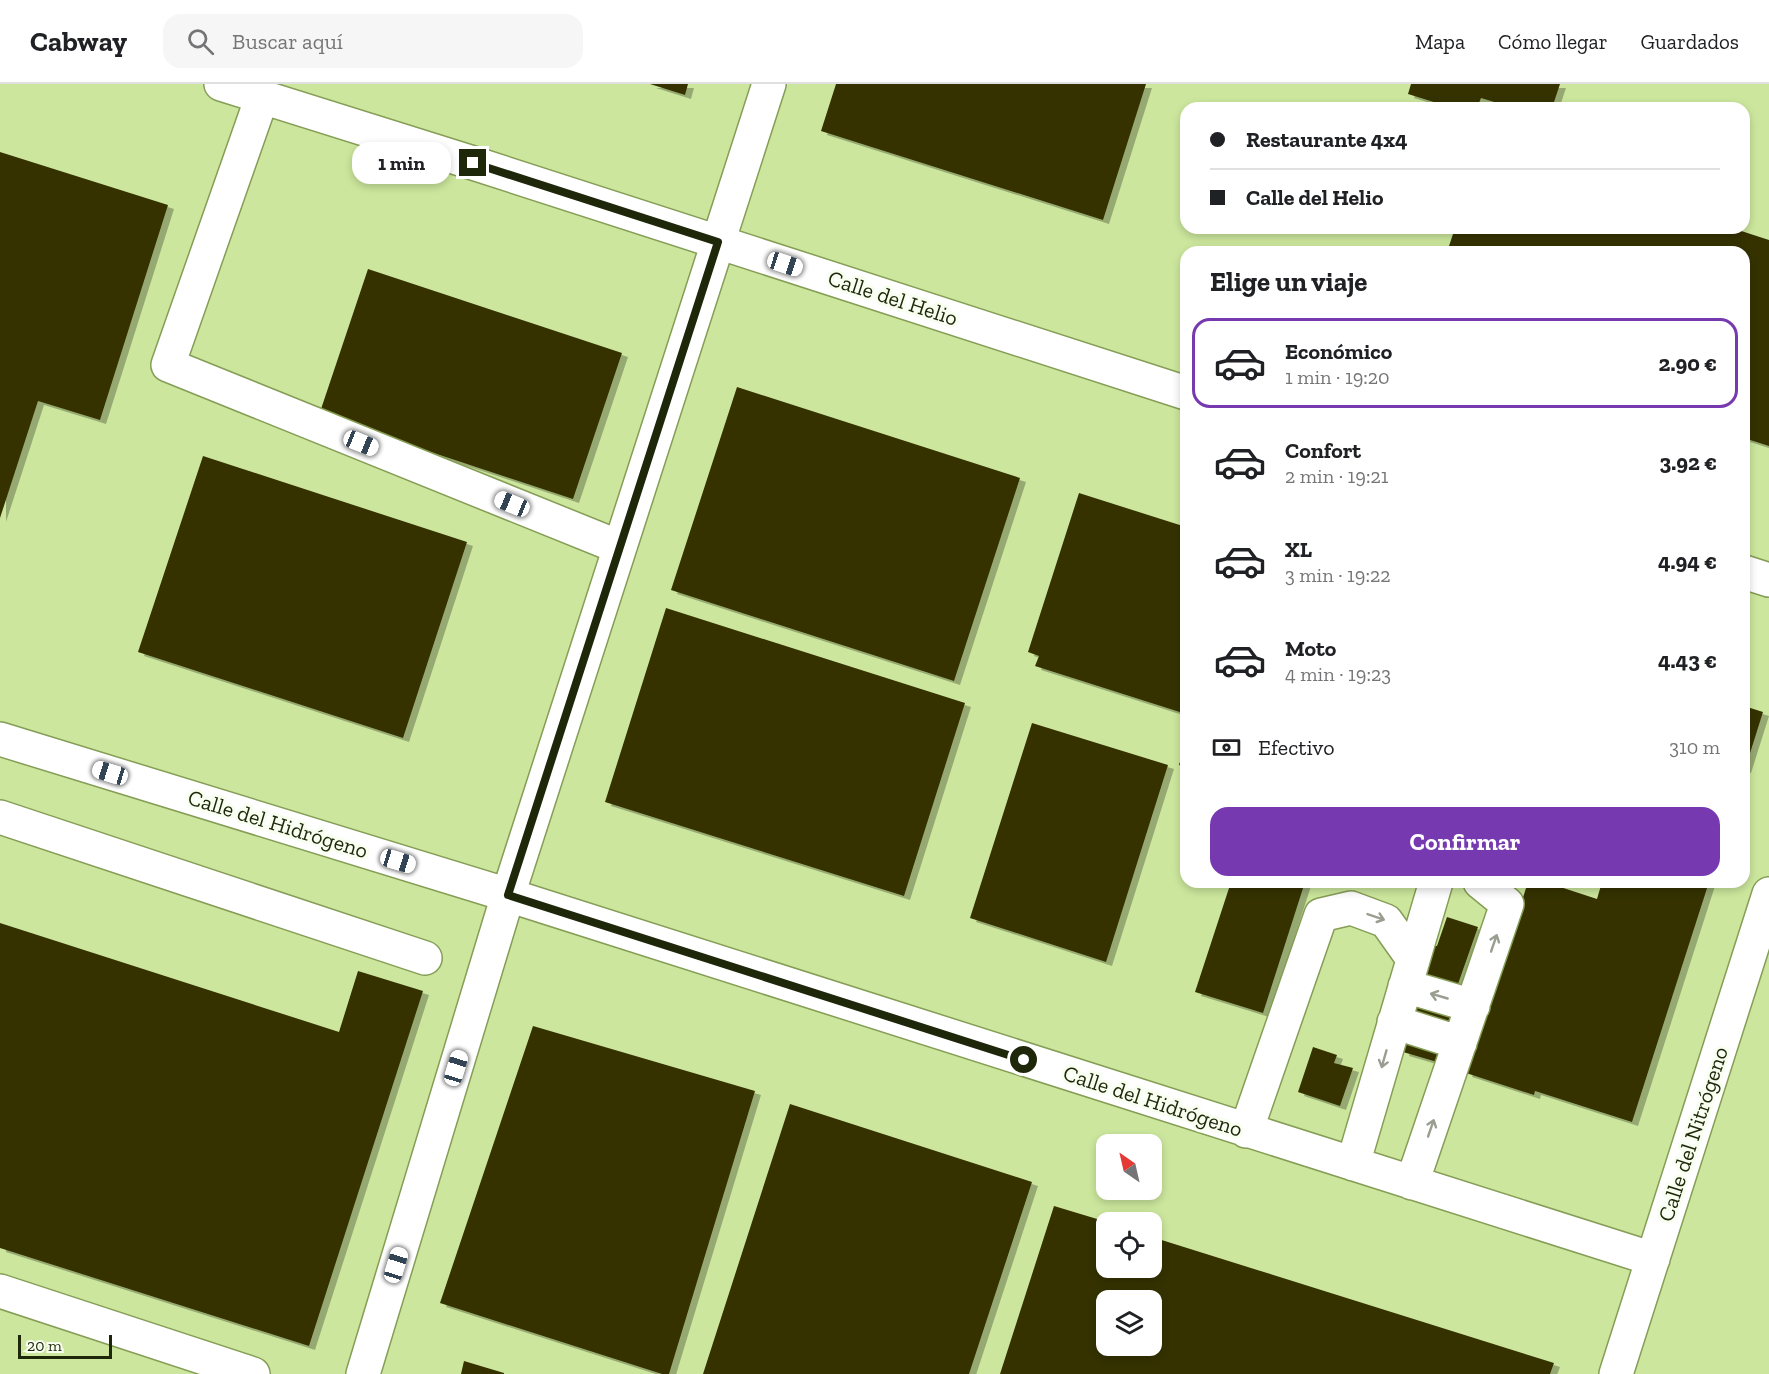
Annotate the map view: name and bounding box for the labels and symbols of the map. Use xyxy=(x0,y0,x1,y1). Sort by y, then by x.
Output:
callout: 1 min xyxy=(353,142,452,184)
route end xyxy=(459,149,486,176)
car xyxy=(765,250,805,278)
street label: Calle del Helio xyxy=(825,264,961,332)
car xyxy=(341,428,381,458)
car xyxy=(492,489,532,519)
car xyxy=(90,759,130,787)
street label: Calle del Hidrógeno xyxy=(185,784,371,864)
car xyxy=(378,847,418,875)
one-way arrow xyxy=(1366,913,1385,924)
one-way arrow xyxy=(1489,934,1500,953)
one-way arrow xyxy=(1430,990,1449,1001)
street label: Calle del Nitrógeno xyxy=(1652,1043,1734,1225)
route start xyxy=(1010,1046,1037,1073)
car xyxy=(442,1048,470,1088)
one-way arrow xyxy=(1378,1049,1389,1068)
street label: Calle del Hidrógeno xyxy=(1060,1059,1246,1143)
one-way arrow xyxy=(1427,1119,1438,1138)
north arrow xyxy=(1096,1134,1162,1200)
car xyxy=(382,1245,410,1285)
scale bar xyxy=(18,1332,112,1360)

